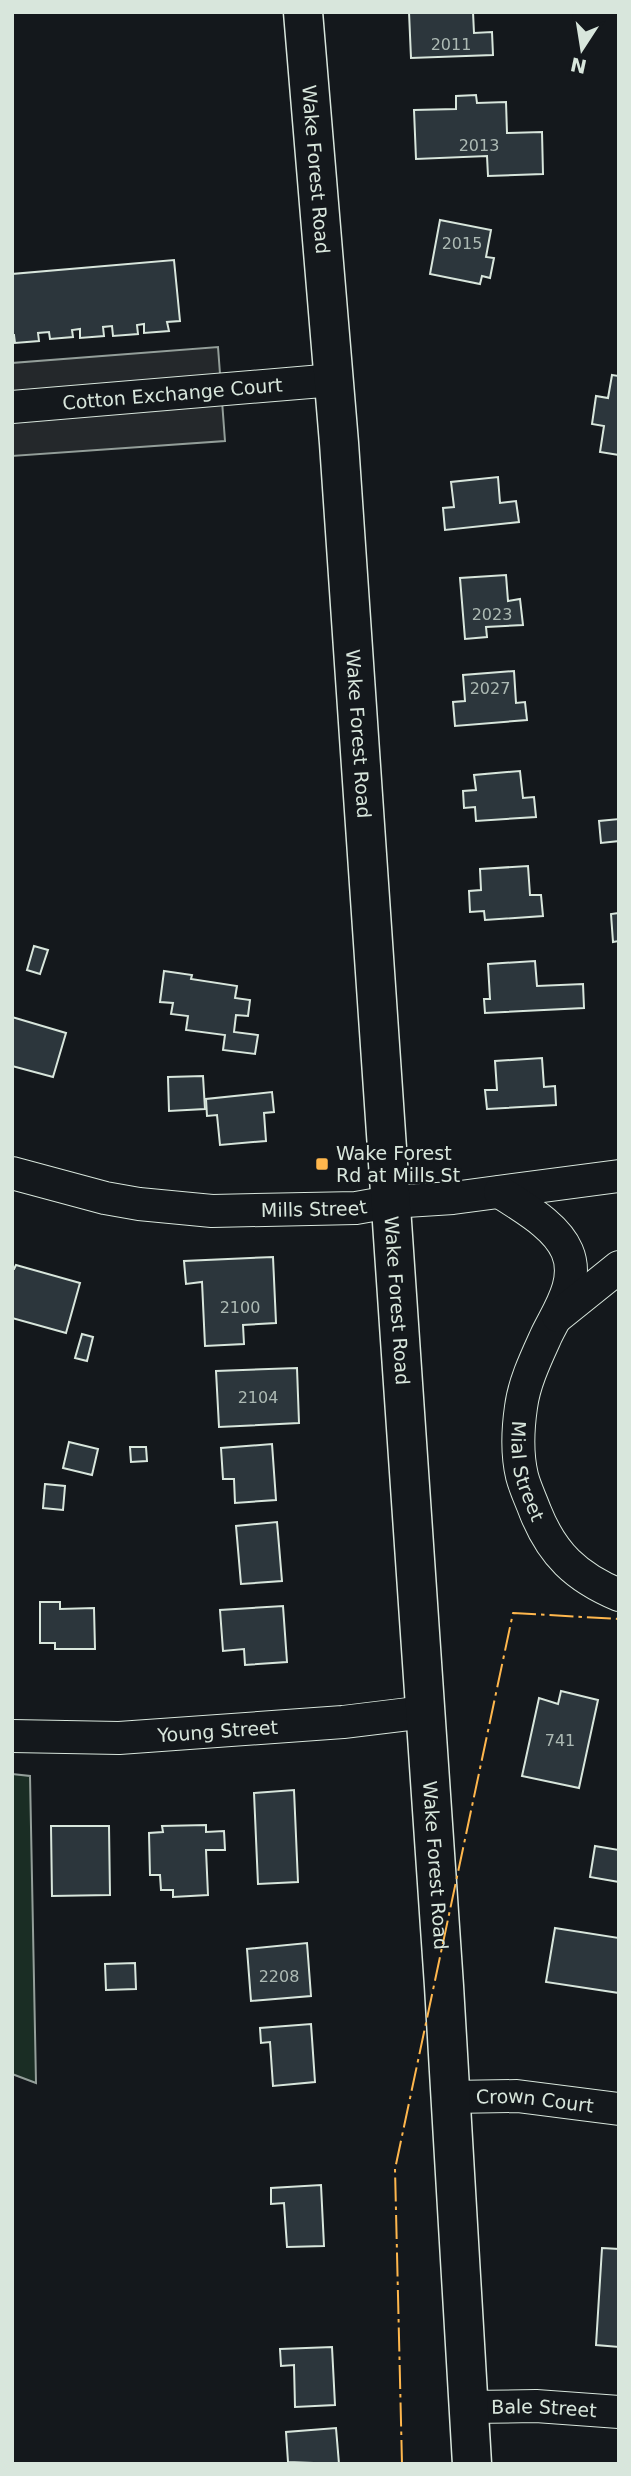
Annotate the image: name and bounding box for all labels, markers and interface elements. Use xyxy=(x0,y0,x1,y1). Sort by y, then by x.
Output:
north arrow xyxy=(547,14,617,84)
house number: 2011 xyxy=(431,35,471,54)
text: N xyxy=(568,53,589,78)
street label: Wake Forest Road xyxy=(298,84,334,255)
house number: 2013 xyxy=(459,136,499,155)
house number: 2015 xyxy=(442,234,482,253)
street label: Cotton Exchange Court xyxy=(62,373,283,414)
house number: 2023 xyxy=(472,605,512,624)
street label: Wake Forest Road xyxy=(342,649,376,819)
house number: 2027 xyxy=(470,679,510,698)
place label: Wake Forest Rd at Mills St xyxy=(336,1142,460,1186)
marker: Wake Forest Rd at Mills St xyxy=(314,1156,330,1172)
street label: Mills Street xyxy=(261,1195,369,1221)
street label: Wake Forest Road xyxy=(381,1215,414,1386)
house number: 2100 xyxy=(220,1298,260,1317)
house number: 2104 xyxy=(238,1388,278,1407)
street label: Mial Street xyxy=(507,1420,549,1524)
street label: Young Street xyxy=(156,1716,279,1746)
house number: 741 xyxy=(545,1731,575,1750)
street label: Wake Forest Road xyxy=(419,1780,453,1950)
house number: 2208 xyxy=(259,1967,299,1986)
street label: Crown Court xyxy=(476,2085,595,2117)
street label: Bale Street xyxy=(491,2395,597,2421)

